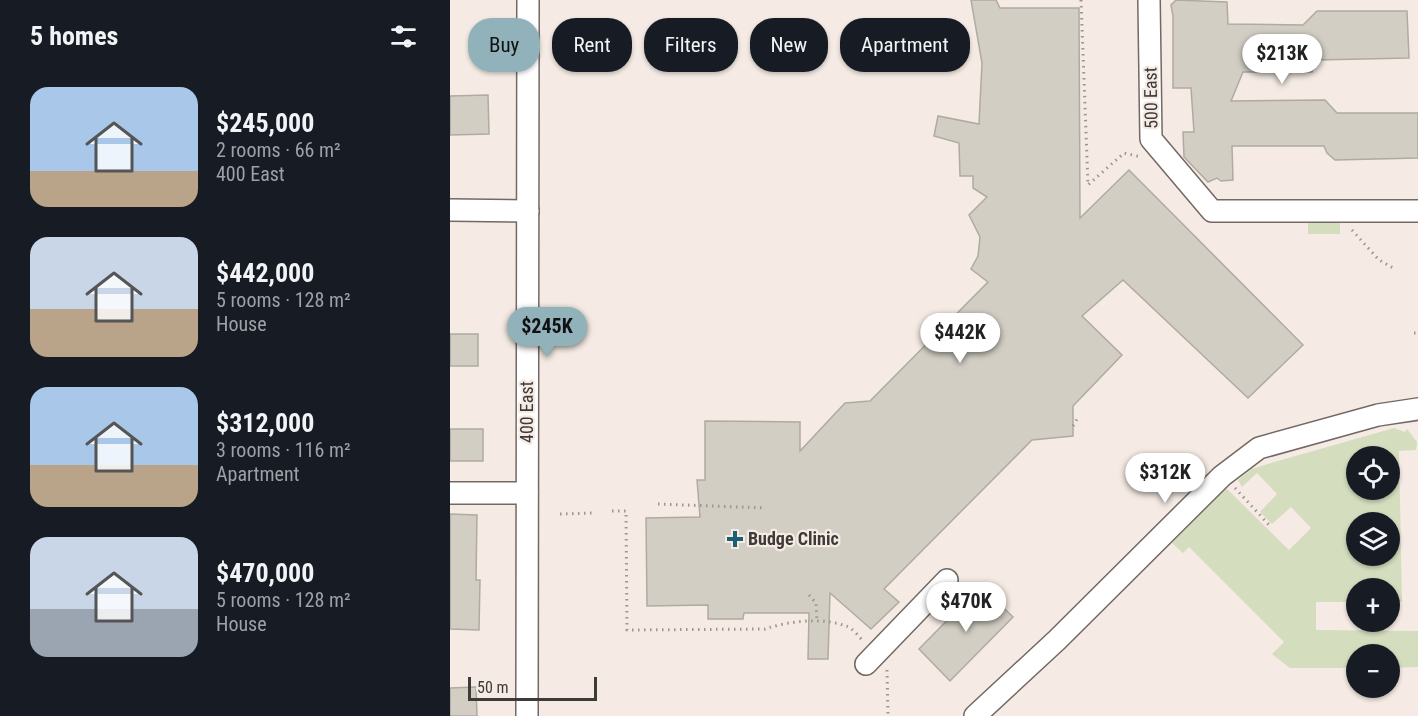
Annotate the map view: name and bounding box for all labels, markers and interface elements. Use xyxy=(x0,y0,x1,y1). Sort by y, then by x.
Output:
chip: Buy xyxy=(468,18,540,72)
chip: Rent xyxy=(552,18,632,72)
chip: Filters xyxy=(644,18,738,72)
chip: New xyxy=(750,18,828,72)
chip: Apartment xyxy=(840,18,970,72)
icon: filters xyxy=(387,20,420,53)
text: 5 homes xyxy=(30,21,118,51)
pin: $213K xyxy=(1240,34,1324,85)
text: $213K xyxy=(1256,41,1308,65)
street label: 500 East xyxy=(1139,67,1162,129)
text: $245,000 xyxy=(216,108,314,138)
icon: home xyxy=(78,111,150,183)
text: 2 rooms · 66 m² xyxy=(216,138,341,162)
text: 400 East xyxy=(216,162,285,186)
text: $442,000 xyxy=(216,258,314,288)
icon: home xyxy=(78,261,150,333)
text: 5 rooms · 128 m² xyxy=(216,288,351,312)
pin: $245K xyxy=(505,307,589,358)
text: House xyxy=(216,312,267,336)
pin: $442K xyxy=(918,313,1002,364)
text: $245K xyxy=(521,314,573,338)
text: $442K xyxy=(934,320,986,344)
street label: 400 East xyxy=(516,381,537,443)
text: $312,000 xyxy=(216,408,314,438)
icon: home xyxy=(78,411,150,483)
text: 3 rooms · 116 m² xyxy=(216,438,351,462)
map controls xyxy=(1346,446,1400,698)
button: locate xyxy=(1346,446,1400,500)
pin: $312K xyxy=(1123,453,1207,504)
text: $312K xyxy=(1139,460,1191,484)
text: Apartment xyxy=(216,462,300,486)
button: layers xyxy=(1346,512,1400,566)
place label: Budge Clinic xyxy=(748,528,839,549)
marker: Budge Clinic xyxy=(726,530,744,548)
text: $470,000 xyxy=(216,558,314,588)
icon: home xyxy=(78,561,150,633)
button: + xyxy=(1346,578,1400,632)
pin: $470K xyxy=(924,582,1008,633)
text: 5 rooms · 128 m² xyxy=(216,588,351,612)
text: $470K xyxy=(940,589,992,613)
text: House xyxy=(216,612,267,636)
button: − xyxy=(1346,644,1400,698)
scale bar xyxy=(468,674,597,702)
text: 50 m xyxy=(477,678,509,697)

